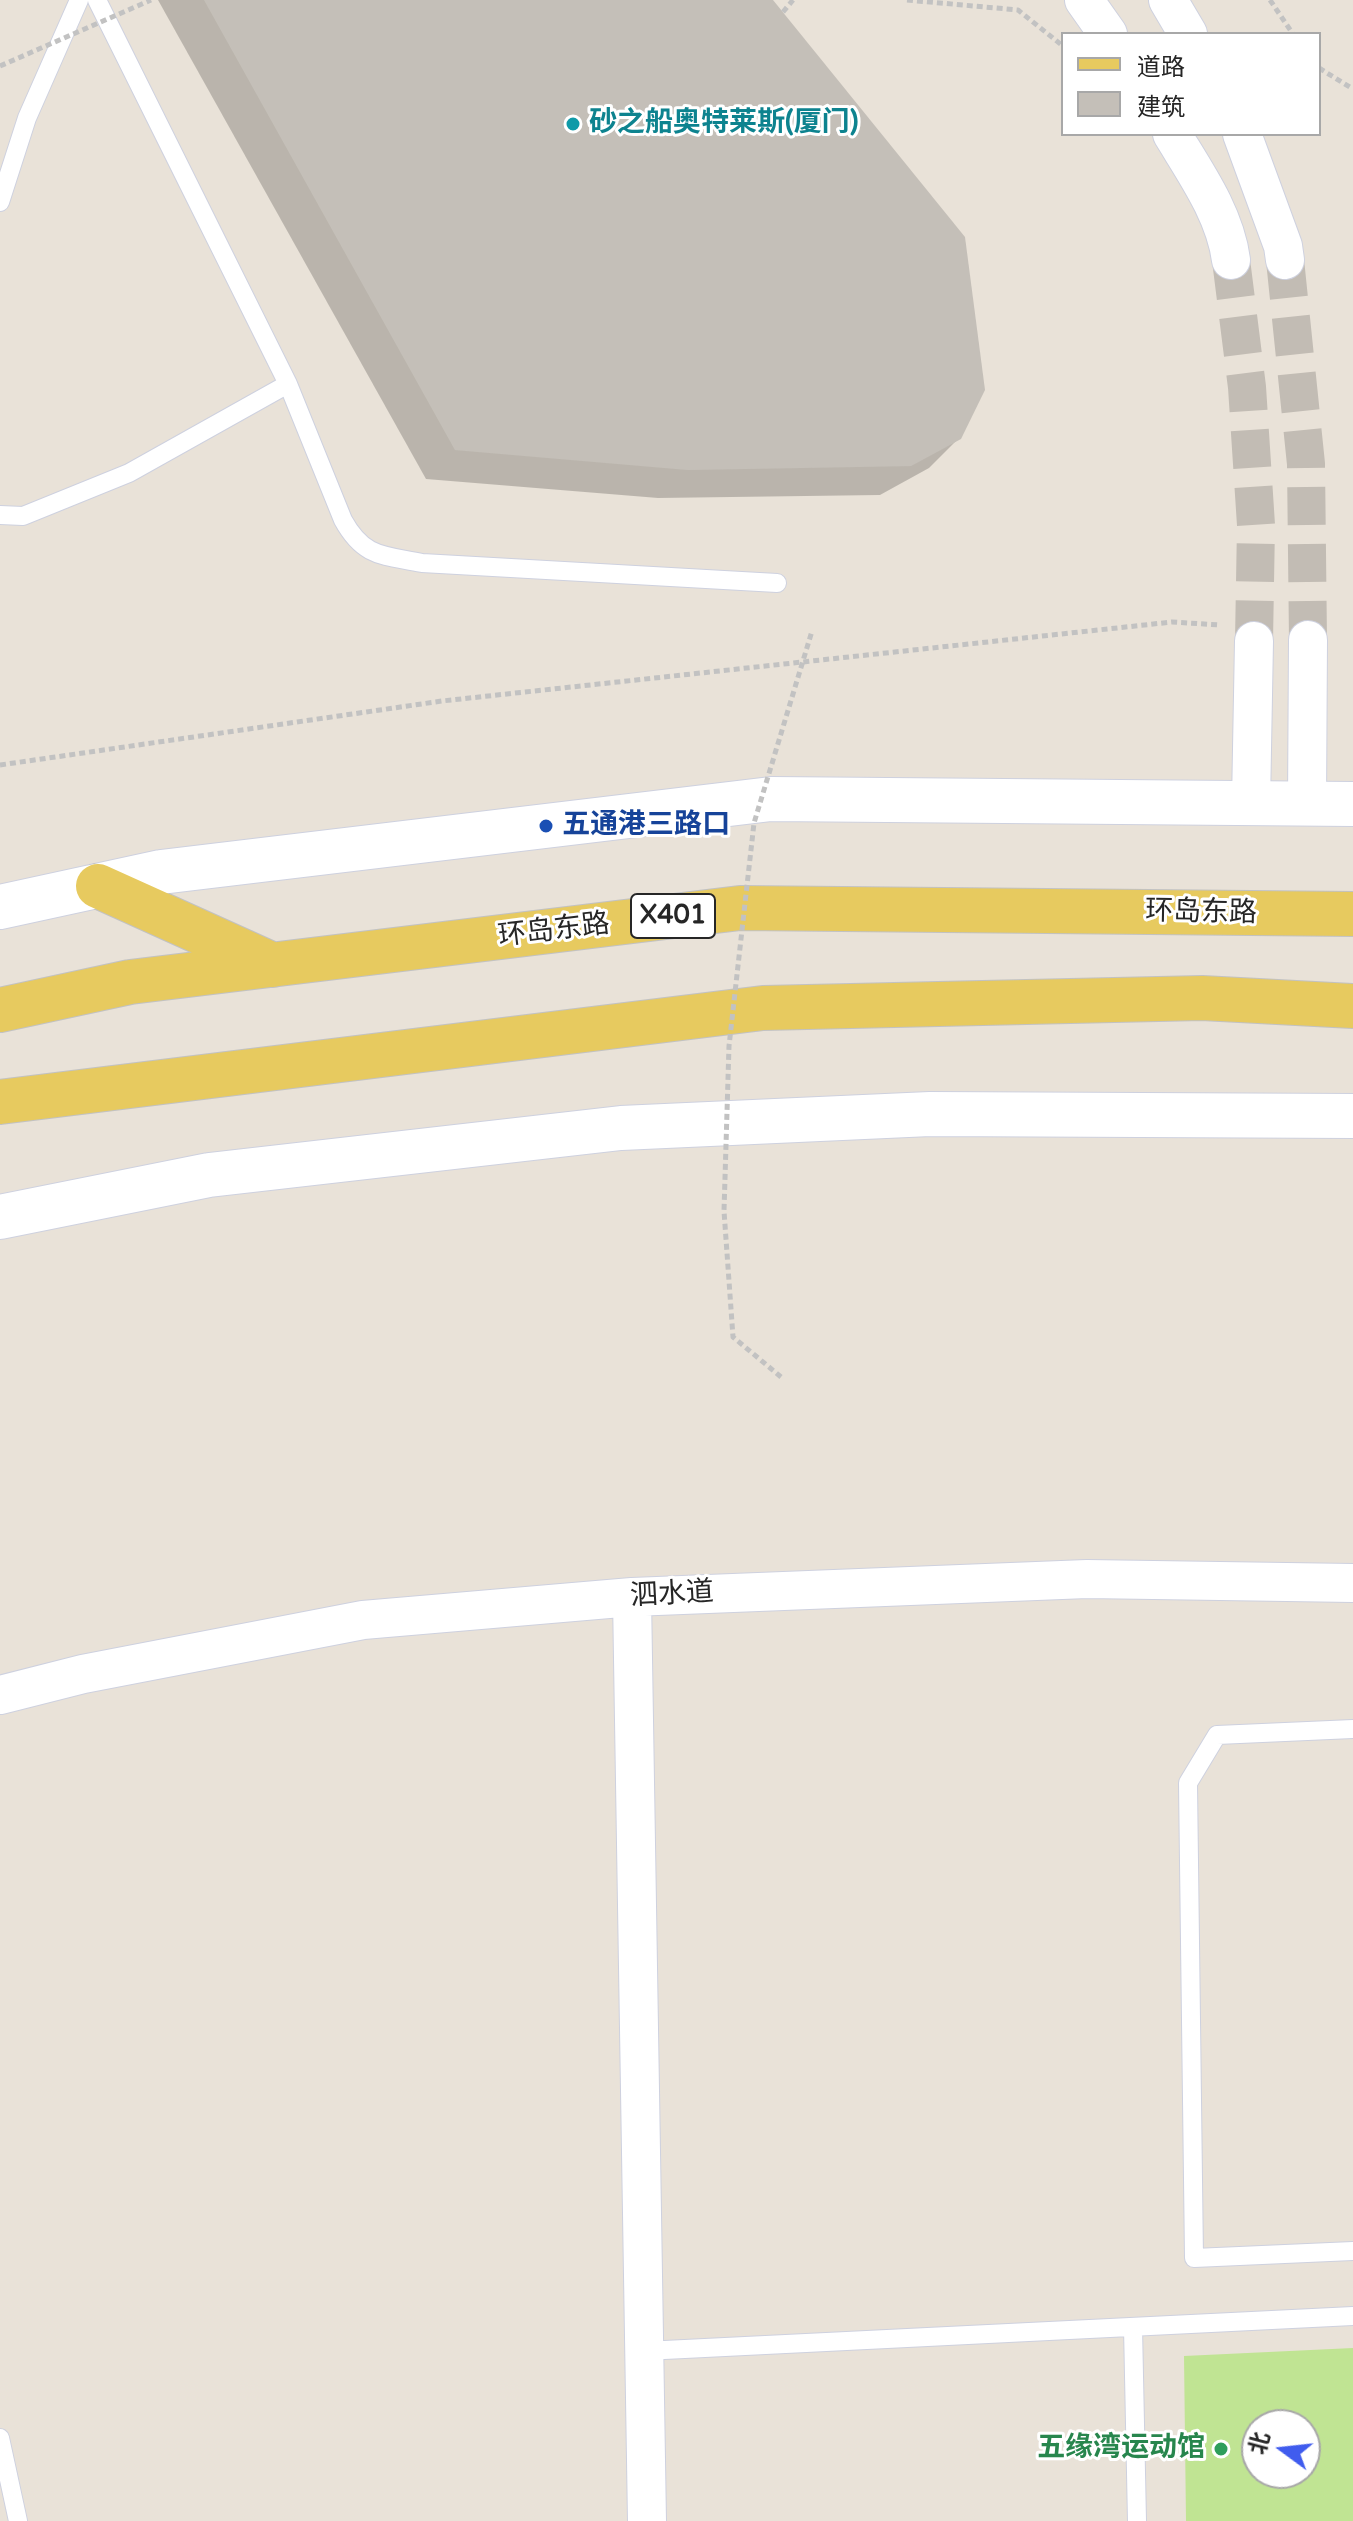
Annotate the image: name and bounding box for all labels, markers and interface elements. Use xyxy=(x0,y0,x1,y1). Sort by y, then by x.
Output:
legend xyxy=(1061,32,1321,136)
text: 道路 xyxy=(1137,53,1185,82)
text: 建筑 xyxy=(1137,93,1185,122)
place label: 砂之船奥特莱斯(厦门) xyxy=(589,107,858,141)
marker: 砂之船奥特莱斯(厦门) xyxy=(564,115,582,133)
place label: 五通港三路口 xyxy=(562,809,730,843)
marker: 五通港三路口 xyxy=(537,817,555,835)
road number: X401 xyxy=(631,894,715,938)
street label: 环岛东路 xyxy=(1145,895,1257,931)
street label: 环岛东路 xyxy=(496,908,612,954)
street label: 泗水道 xyxy=(629,1576,715,1614)
north arrow xyxy=(1241,2409,1321,2489)
text: 北 xyxy=(1244,2429,1275,2457)
place label: 五缘湾运动馆 xyxy=(1037,2432,1205,2466)
marker: 五缘湾运动馆 xyxy=(1212,2440,1230,2458)

